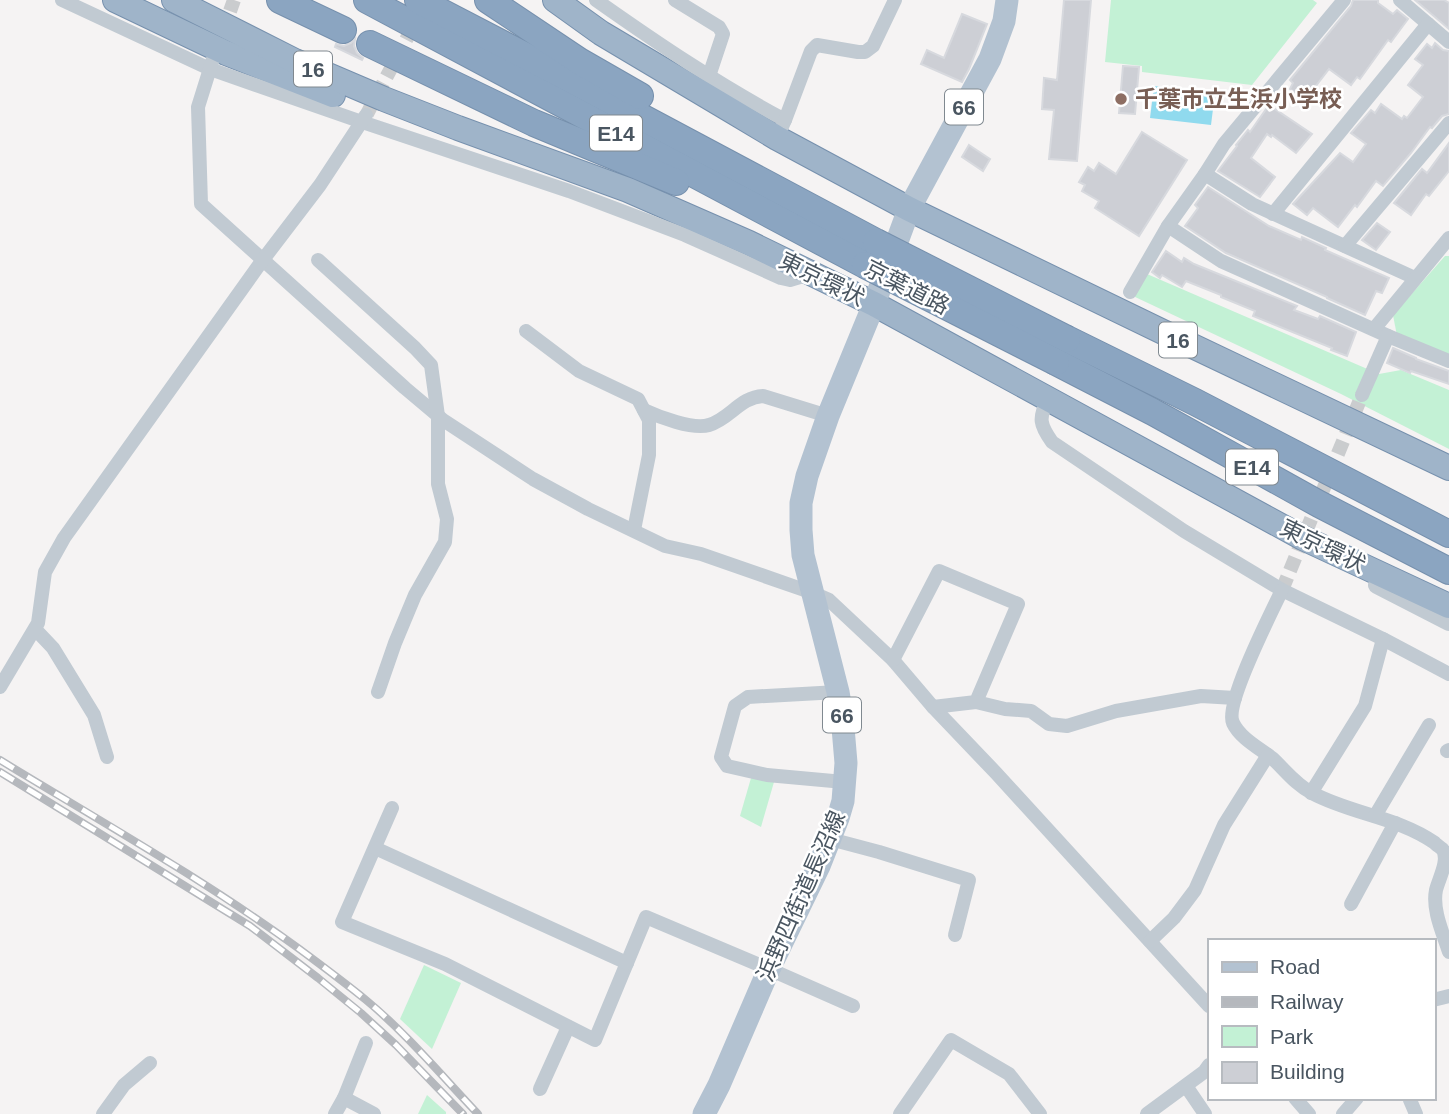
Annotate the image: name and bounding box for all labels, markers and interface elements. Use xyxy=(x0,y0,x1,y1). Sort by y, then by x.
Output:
road number: 16 xyxy=(294,52,332,86)
place label: 千葉市立生浜小学校 xyxy=(1135,86,1342,112)
road number: 66 xyxy=(945,90,983,124)
marker: 千葉市立生浜小学校 xyxy=(1113,91,1129,107)
road number: E14 xyxy=(590,116,642,150)
street label: 東京環状 xyxy=(775,247,869,311)
street label: 京葉道路 xyxy=(860,255,954,319)
road number: 16 xyxy=(1159,322,1197,358)
road number: E14 xyxy=(1226,449,1278,484)
street label: 東京環状 xyxy=(1276,514,1370,578)
road number: 66 xyxy=(823,698,861,732)
street label: 浜野四街道長沼線 xyxy=(752,807,850,985)
legend xyxy=(1208,939,1435,1100)
text: Road xyxy=(1270,955,1320,978)
text: Railway xyxy=(1270,990,1344,1013)
text: Park xyxy=(1270,1025,1314,1048)
text: Building xyxy=(1270,1060,1345,1083)

